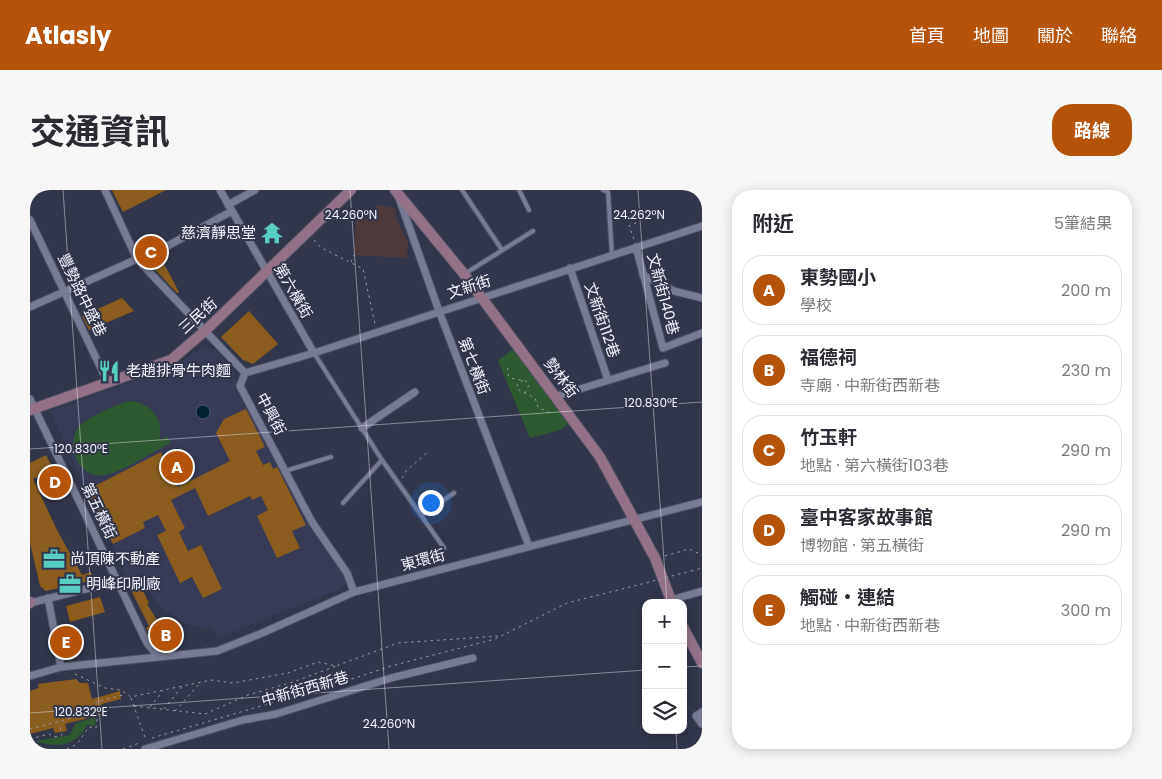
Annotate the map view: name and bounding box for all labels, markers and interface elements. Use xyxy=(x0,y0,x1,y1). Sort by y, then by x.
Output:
text: Atlasly xyxy=(25,19,111,52)
text: 首頁 xyxy=(909,23,945,48)
text: 地圖 xyxy=(973,23,1009,48)
text: 關於 xyxy=(1037,23,1073,48)
text: 聯絡 xyxy=(1101,23,1137,48)
button: 路線 xyxy=(1052,104,1132,156)
text: 交通資訊 xyxy=(30,107,170,156)
text: 24.260°N xyxy=(325,206,377,223)
text: 24.262°N xyxy=(613,206,665,223)
text: 附近 xyxy=(752,209,794,238)
text: 5筆結果 xyxy=(1054,212,1112,235)
temple icon: 慈濟靜思堂 xyxy=(259,220,285,246)
place label: 慈濟靜思堂 xyxy=(181,222,256,243)
pin: C xyxy=(135,233,167,271)
street label: 豐勢路中盛巷 xyxy=(53,250,112,340)
street label: 文新街140巷 xyxy=(643,251,684,337)
street label: 第六橫街 xyxy=(269,260,318,322)
text: 東勢國小 xyxy=(800,264,876,291)
street label: 文新街 xyxy=(444,270,493,303)
street label: 文新街112巷 xyxy=(580,279,625,360)
text: A xyxy=(763,279,775,302)
text: 200 m xyxy=(1061,279,1111,302)
street label: 三民街 xyxy=(174,293,221,338)
text: 學校 xyxy=(800,294,832,317)
street label: 第七橫街 xyxy=(454,334,495,398)
text: 福德祠 xyxy=(800,344,857,371)
street label: 勢林街 xyxy=(539,353,583,402)
restaurant icon: 老趙排骨牛肉麵 xyxy=(96,358,122,384)
text: B xyxy=(764,359,774,382)
text: 230 m xyxy=(1062,359,1111,382)
place label: 老趙排骨牛肉麵 xyxy=(126,360,231,381)
text: 寺廟 · 中新街西新巷 xyxy=(800,374,940,397)
street label: 中興街 xyxy=(252,389,291,439)
text: 120.830°E xyxy=(624,394,678,411)
text: 竹玉軒 xyxy=(800,424,857,451)
text: C xyxy=(763,439,775,462)
text: 290 m xyxy=(1061,439,1111,462)
text: 120.830°E xyxy=(54,440,108,457)
pin: A xyxy=(161,448,193,486)
text: 地點 · 第六橫街103巷 xyxy=(800,454,949,477)
pin: D xyxy=(39,463,71,501)
street label: 第五橫街 xyxy=(77,479,122,542)
your location xyxy=(418,490,444,516)
text: 臺中客家故事館 xyxy=(800,504,933,531)
text: D xyxy=(763,519,775,542)
text: 290 m xyxy=(1061,519,1111,542)
text: 博物館 · 第五橫街 xyxy=(800,534,924,557)
street label: 東環街 xyxy=(398,544,447,575)
office icon: 尚頂陳不動產 xyxy=(41,546,67,572)
place label: 尚頂陳不動產 xyxy=(70,548,160,569)
office icon: 明峰印刷廠 xyxy=(57,571,83,597)
place label: 明峰印刷廠 xyxy=(86,573,161,594)
text: 觸碰‧連結 xyxy=(800,584,895,611)
map controls xyxy=(642,599,687,734)
button: + xyxy=(642,599,687,644)
text: E xyxy=(765,599,773,622)
text: 300 m xyxy=(1061,599,1111,622)
text: 地點 · 中新街西新巷 xyxy=(800,614,940,637)
pin: B xyxy=(150,616,182,654)
pin: E xyxy=(50,623,82,661)
button: − xyxy=(642,644,687,689)
street label: 中新街西新巷 xyxy=(259,666,351,711)
button: layers xyxy=(642,689,687,734)
text: 120.832°E xyxy=(54,703,108,720)
text: 24.260°N xyxy=(363,715,415,732)

